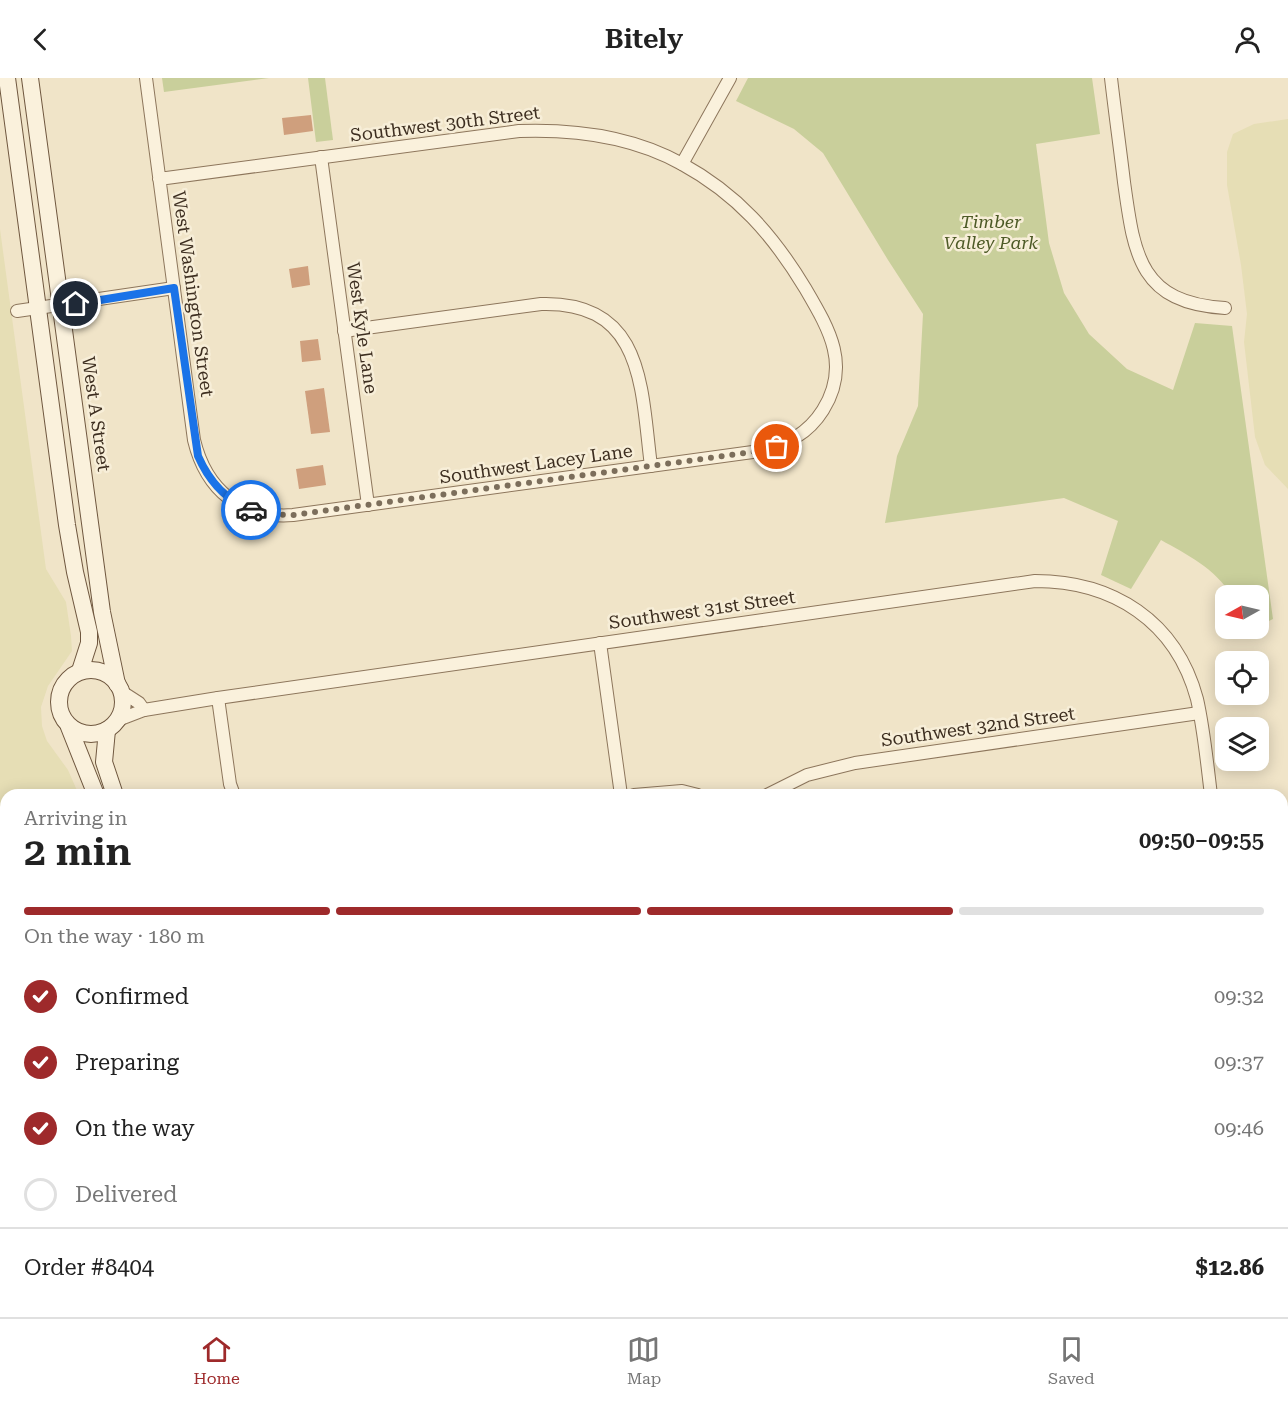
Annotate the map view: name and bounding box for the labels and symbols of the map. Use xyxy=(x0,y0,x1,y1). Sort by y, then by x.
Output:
street label: Southwest 30th Street xyxy=(349,101,541,146)
street label: West Washington Street xyxy=(169,190,218,399)
park label: Timber Valley Park xyxy=(944,211,1038,253)
street label: West Kyle Lane xyxy=(343,261,382,395)
pin xyxy=(50,278,101,329)
street label: West A Street xyxy=(78,355,115,473)
pin xyxy=(751,421,802,472)
street label: Southwest Lacey Lane xyxy=(438,440,634,487)
courier xyxy=(221,480,281,540)
north arrow xyxy=(1215,585,1269,639)
street label: Southwest 31st Street xyxy=(607,586,797,633)
street label: Southwest 32nd Street xyxy=(880,702,1077,751)

